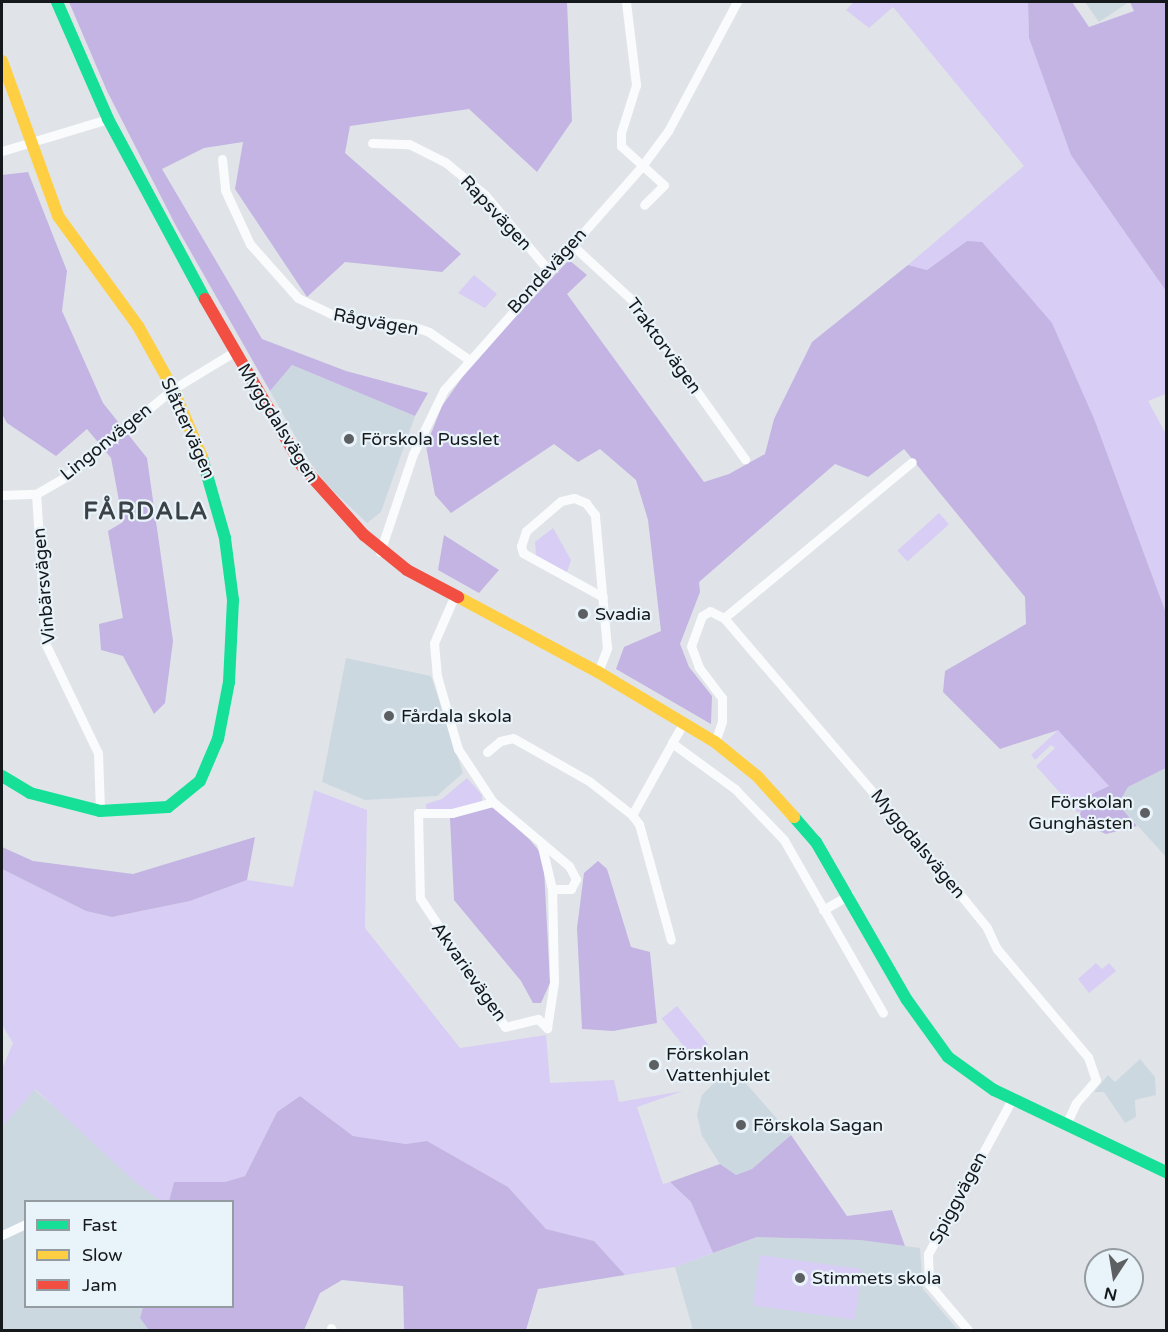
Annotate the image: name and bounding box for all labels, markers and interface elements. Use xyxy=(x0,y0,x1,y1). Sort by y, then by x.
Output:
street label: Rapsvägen xyxy=(456,171,536,255)
street label: Bondevägen xyxy=(503,224,591,318)
street label: Traktorvägen xyxy=(622,294,706,398)
street label: Rågvägen xyxy=(332,304,420,340)
street label: Myggdalsvägen xyxy=(233,360,323,486)
street label: Slåttervägen xyxy=(156,374,220,482)
street label: Lingonvägen xyxy=(56,399,156,485)
place label: Förskola Pusslet xyxy=(361,428,499,450)
marker: Förskola Pusslet xyxy=(342,432,356,446)
district label: FÅRDALA xyxy=(83,498,209,526)
street label: Vinbärsvägen xyxy=(28,527,60,645)
place label: Svadia xyxy=(595,603,651,625)
marker: Svadia xyxy=(576,607,590,621)
place label: Fårdala skola xyxy=(401,705,512,727)
marker: Fårdala skola xyxy=(382,709,396,723)
street label: Myggdalsvägen xyxy=(866,785,970,903)
place label: Förskolan Gunghästen xyxy=(1029,792,1133,834)
marker: Förskolan Gunghästen xyxy=(1138,806,1152,820)
street label: Akvarievägen xyxy=(427,918,511,1026)
place label: Förskolan Vattenhjulet xyxy=(666,1044,770,1086)
marker: Förskolan Vattenhjulet xyxy=(647,1058,661,1072)
place label: Förskola Sagan xyxy=(753,1114,883,1136)
marker: Förskola Sagan xyxy=(734,1118,748,1132)
street label: Spiggvägen xyxy=(925,1148,991,1248)
legend xyxy=(24,1200,234,1308)
text: Fast xyxy=(82,1214,117,1236)
text: Slow xyxy=(82,1244,123,1266)
north arrow xyxy=(1084,1248,1144,1308)
place label: Stimmets skola xyxy=(812,1267,941,1289)
marker: Stimmets skola xyxy=(793,1271,807,1285)
text: Jam xyxy=(82,1274,117,1296)
text: N xyxy=(1102,1283,1119,1305)

